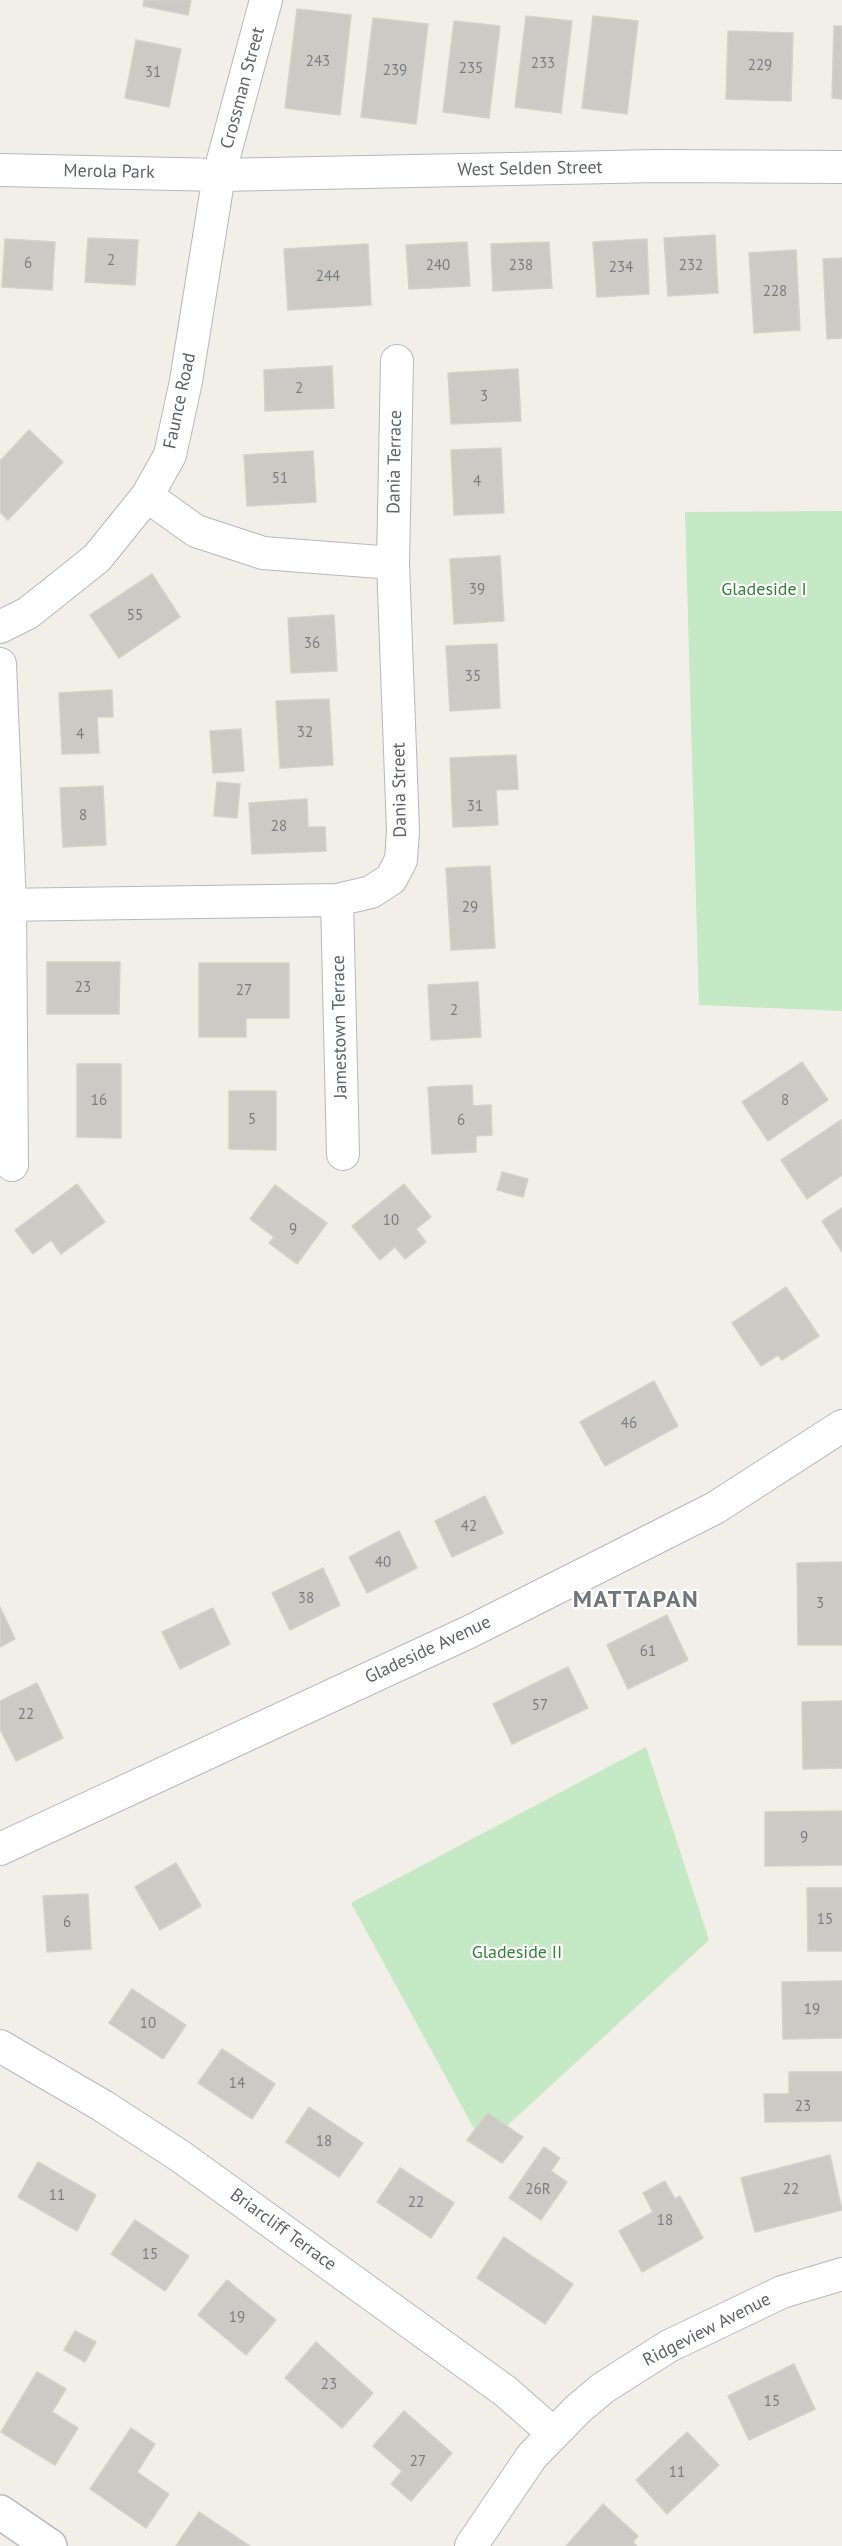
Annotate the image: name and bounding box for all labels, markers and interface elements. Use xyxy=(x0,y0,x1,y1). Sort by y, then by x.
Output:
street label: Crossman Street xyxy=(216,25,270,151)
house number: 243 xyxy=(306,53,330,71)
house number: 233 xyxy=(531,55,555,73)
house number: 229 xyxy=(748,57,772,75)
house number: 235 xyxy=(459,60,483,78)
house number: 239 xyxy=(383,62,407,80)
house number: 31 xyxy=(145,64,161,82)
street label: West Selden Street xyxy=(457,157,603,181)
street label: Merola Park xyxy=(63,160,155,184)
house number: 2 xyxy=(107,252,115,270)
house number: 6 xyxy=(24,255,32,273)
house number: 240 xyxy=(426,257,450,275)
house number: 238 xyxy=(509,257,533,275)
house number: 232 xyxy=(679,257,703,275)
house number: 234 xyxy=(609,259,633,277)
house number: 244 xyxy=(316,268,340,286)
house number: 228 xyxy=(763,283,787,301)
street label: Faunce Road xyxy=(159,351,201,451)
house number: 2 xyxy=(295,380,303,398)
house number: 3 xyxy=(480,388,488,406)
street label: Dania Terrace xyxy=(383,410,407,514)
house number: 51 xyxy=(272,470,288,488)
house number: 4 xyxy=(473,473,481,491)
park label: Gladeside I xyxy=(721,579,807,601)
house number: 39 xyxy=(469,581,485,599)
house number: 55 xyxy=(127,607,143,625)
house number: 36 xyxy=(304,635,320,653)
house number: 35 xyxy=(465,668,481,686)
house number: 32 xyxy=(297,724,313,742)
house number: 4 xyxy=(76,726,84,744)
street label: Dania Street xyxy=(388,742,412,838)
house number: 31 xyxy=(467,798,483,816)
house number: 8 xyxy=(79,807,87,825)
house number: 28 xyxy=(271,818,287,836)
house number: 29 xyxy=(462,899,478,917)
street label: Jamestown Terrace xyxy=(328,955,352,1099)
house number: 23 xyxy=(75,979,91,997)
house number: 27 xyxy=(236,982,252,1000)
house number: 2 xyxy=(450,1002,458,1020)
house number: 16 xyxy=(91,1092,107,1110)
house number: 8 xyxy=(781,1092,789,1110)
house number: 5 xyxy=(248,1111,256,1129)
house number: 6 xyxy=(457,1112,465,1130)
house number: 10 xyxy=(383,1212,399,1230)
house number: 9 xyxy=(289,1221,297,1239)
house number: 46 xyxy=(621,1415,637,1433)
house number: 42 xyxy=(461,1518,477,1536)
house number: 40 xyxy=(375,1554,391,1572)
district label: MATTAPAN xyxy=(573,1586,699,1614)
house number: 38 xyxy=(298,1590,314,1608)
house number: 3 xyxy=(816,1595,824,1613)
street label: Gladeside Avenue xyxy=(362,1611,494,1689)
house number: 61 xyxy=(640,1643,656,1661)
house number: 57 xyxy=(532,1697,548,1715)
house number: 22 xyxy=(18,1706,34,1724)
house number: 9 xyxy=(800,1829,808,1847)
house number: 15 xyxy=(817,1911,833,1929)
house number: 6 xyxy=(63,1914,71,1932)
park label: Gladeside II xyxy=(472,1942,562,1964)
house number: 19 xyxy=(804,2001,820,2019)
house number: 10 xyxy=(140,2015,156,2033)
house number: 14 xyxy=(229,2075,245,2093)
house number: 23 xyxy=(795,2098,811,2116)
house number: 18 xyxy=(316,2133,332,2151)
house number: 26R xyxy=(525,2181,551,2199)
house number: 22 xyxy=(783,2181,799,2199)
street label: Briarcliff Terrace xyxy=(226,2184,340,2276)
house number: 11 xyxy=(49,2187,65,2205)
house number: 22 xyxy=(408,2194,424,2212)
house number: 18 xyxy=(657,2212,673,2230)
house number: 15 xyxy=(142,2246,158,2264)
street label: Ridgeview Avenue xyxy=(640,2289,774,2371)
house number: 19 xyxy=(229,2309,245,2327)
house number: 23 xyxy=(321,2376,337,2394)
house number: 15 xyxy=(764,2393,780,2411)
house number: 27 xyxy=(410,2453,426,2471)
house number: 11 xyxy=(669,2464,685,2482)

